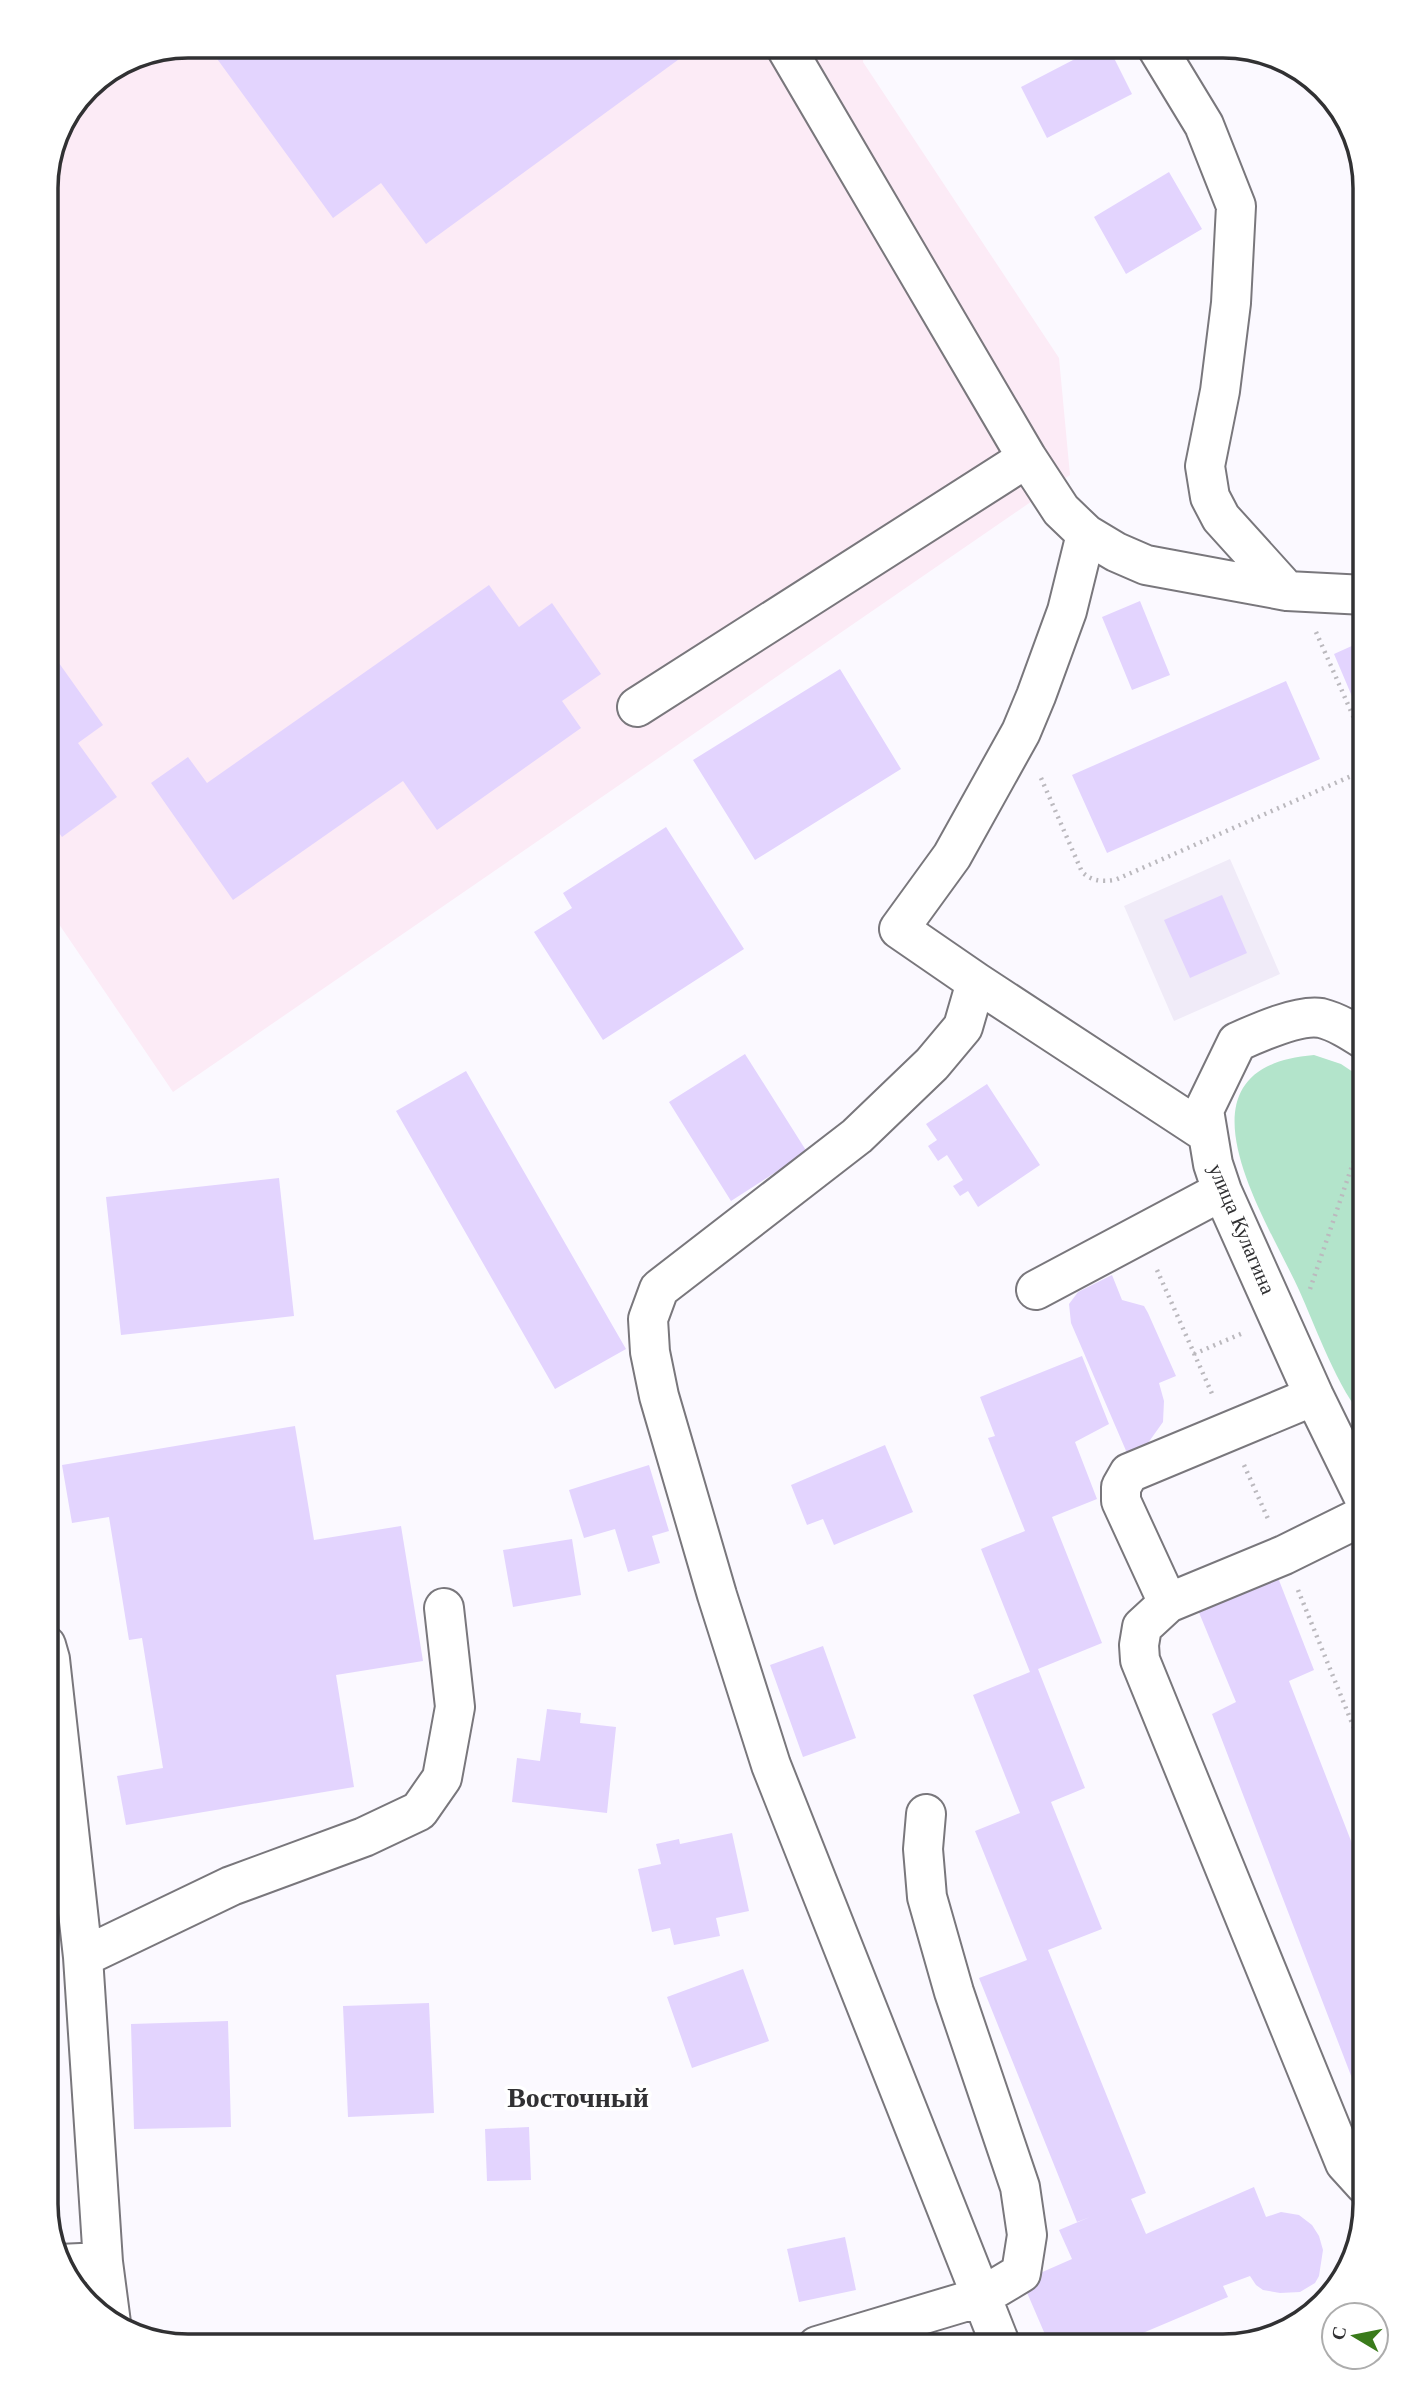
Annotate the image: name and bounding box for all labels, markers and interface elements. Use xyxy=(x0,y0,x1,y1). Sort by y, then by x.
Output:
street label: улица Кулагина xyxy=(1204,1160,1281,1298)
district label: Восточный xyxy=(507,2082,649,2113)
north arrow xyxy=(1320,2301,1390,2371)
text: С xyxy=(1327,2325,1350,2342)

